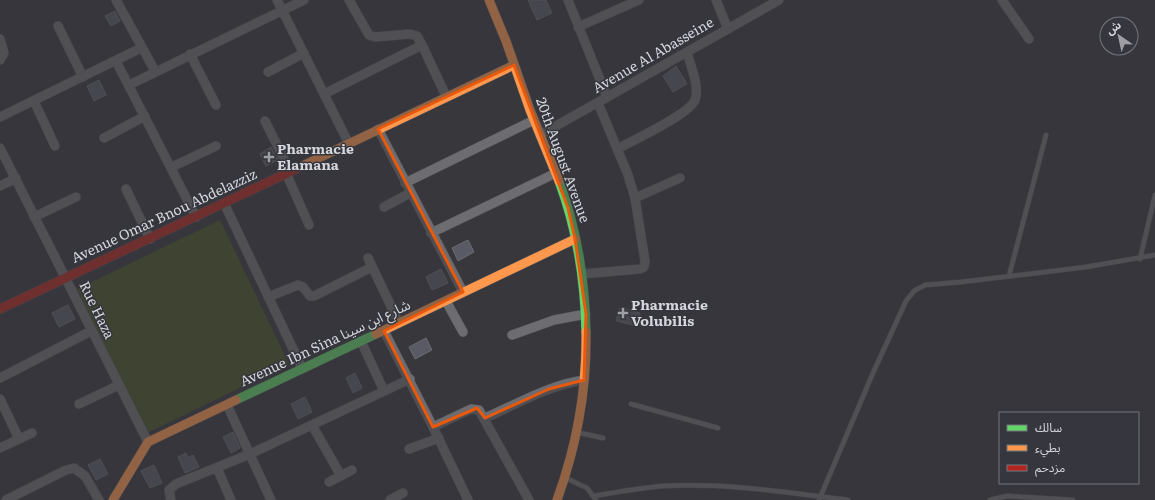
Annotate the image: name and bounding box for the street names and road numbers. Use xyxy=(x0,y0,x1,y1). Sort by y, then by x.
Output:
street label: Avenue Al Abasseine xyxy=(588,11,717,97)
street label: 20th August Avenue xyxy=(532,94,596,225)
street label: Avenue Omar Bnou Abdelazziz xyxy=(68,163,260,267)
street label: Rue Haza xyxy=(75,277,121,342)
street label: Avenue Ibn Sina شارع ابن سينا xyxy=(236,294,414,392)

